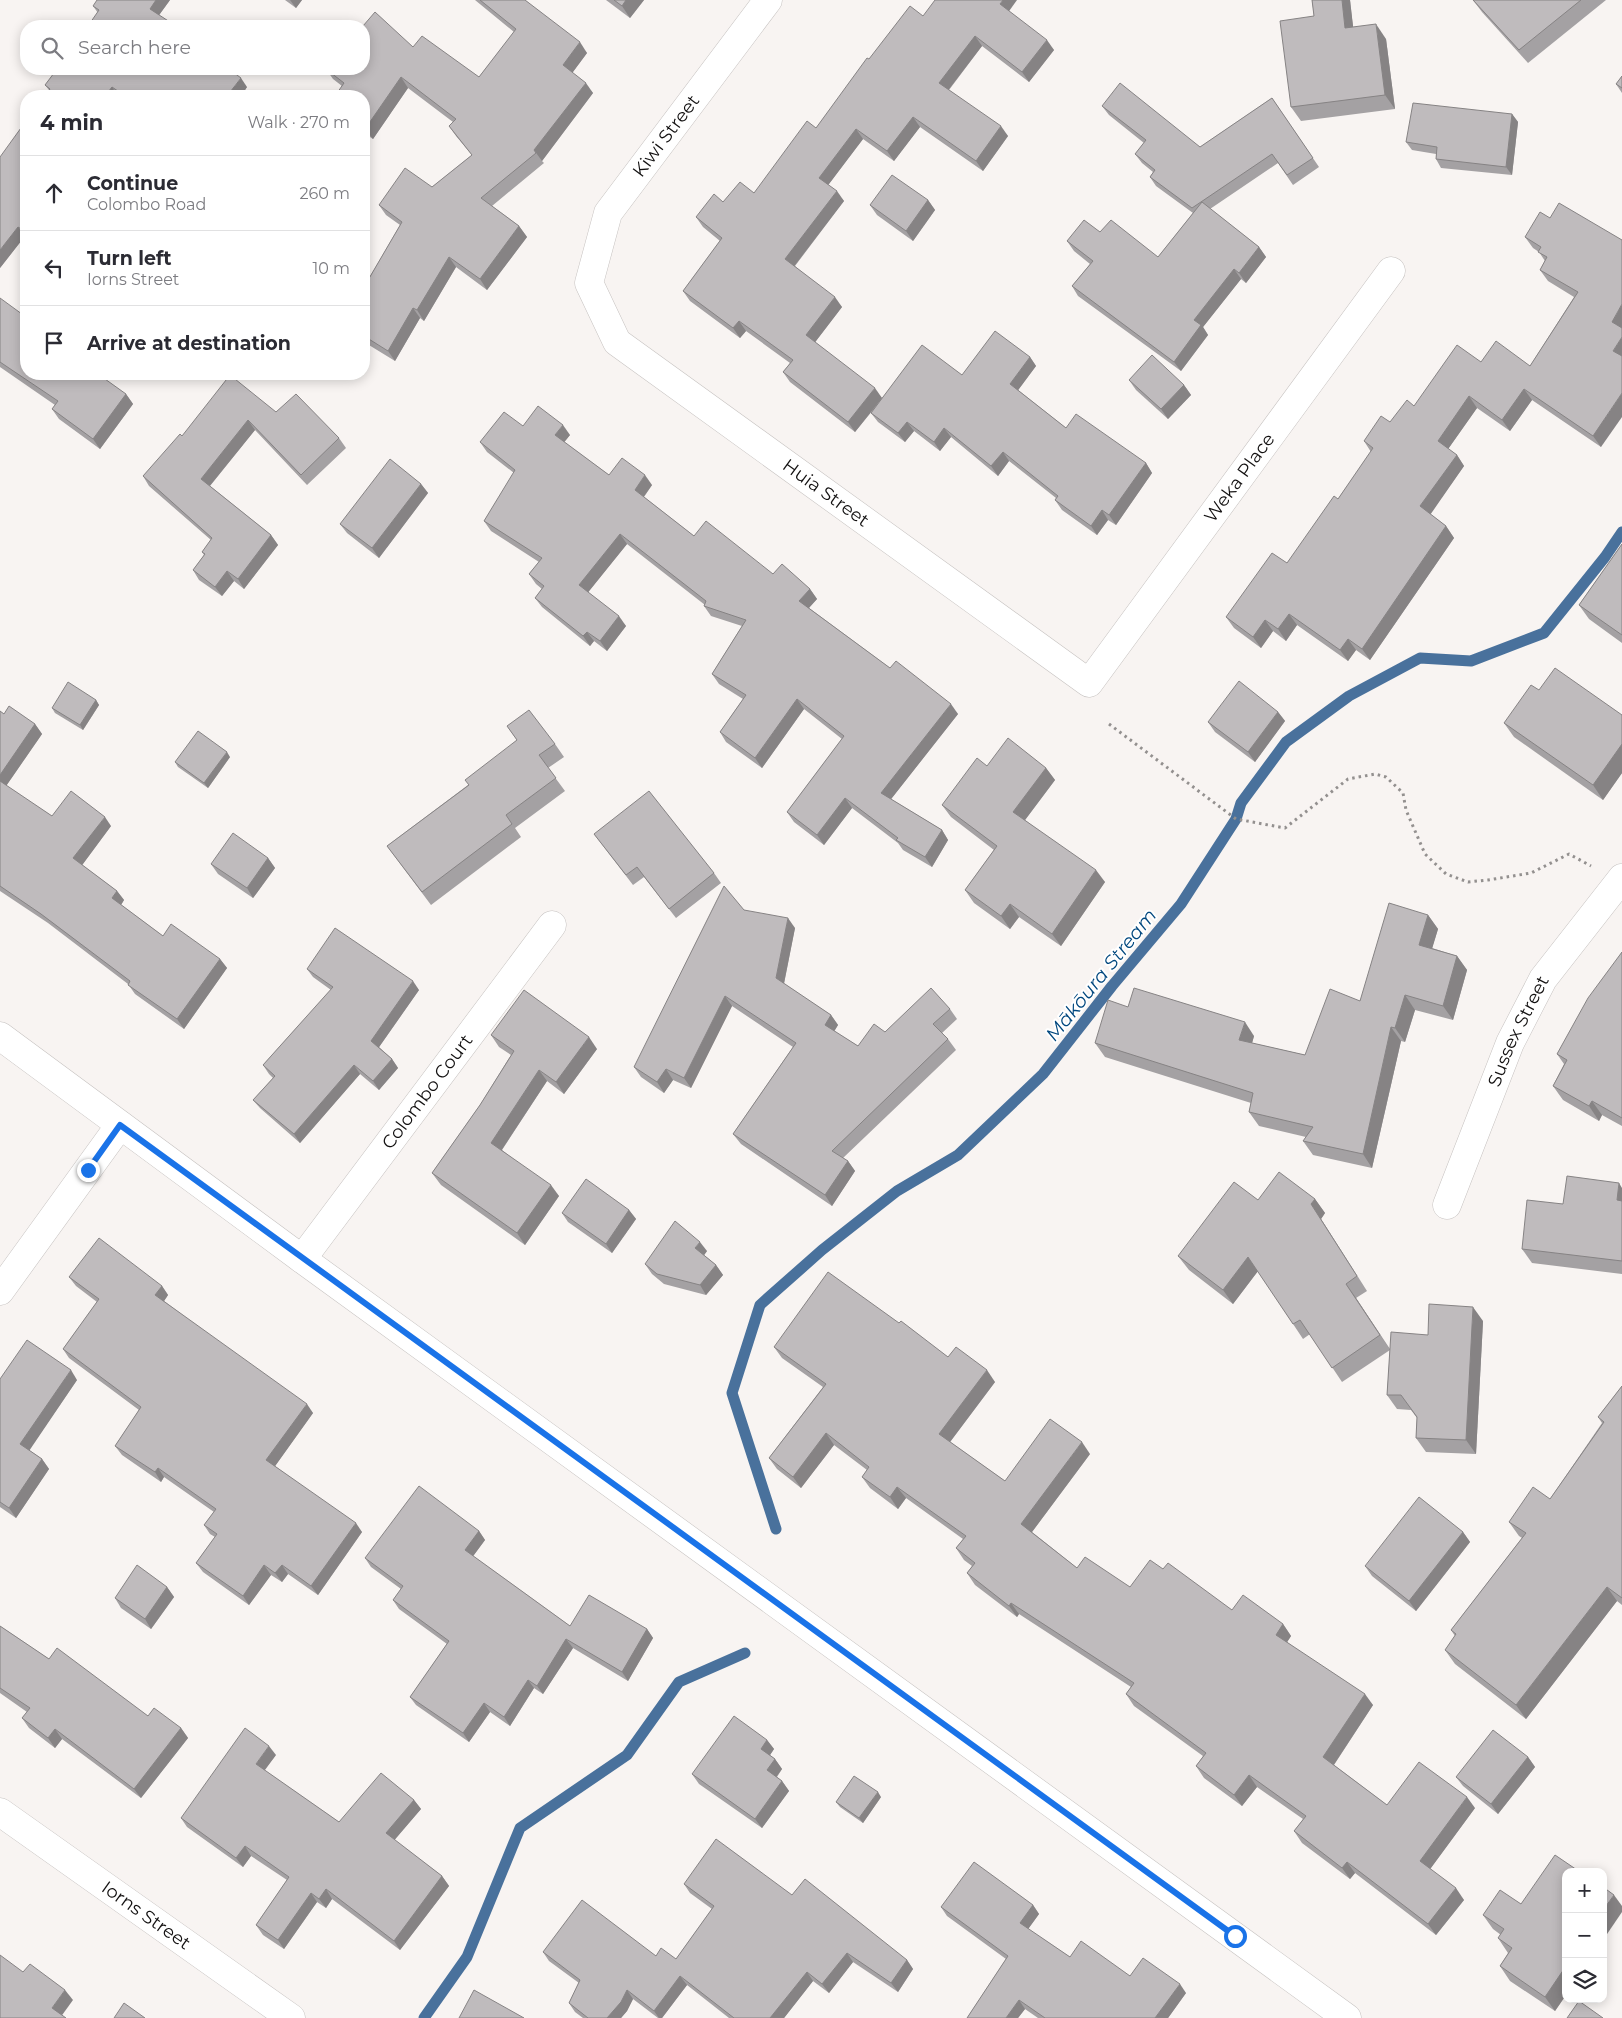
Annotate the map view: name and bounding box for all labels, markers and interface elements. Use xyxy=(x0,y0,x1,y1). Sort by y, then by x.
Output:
search box xyxy=(20,20,370,75)
icon: search xyxy=(38,34,66,62)
text: Search here xyxy=(78,36,191,59)
street label: Kiwi Street xyxy=(628,90,704,182)
text: 4 min xyxy=(40,110,103,135)
text: Walk · 270 m xyxy=(247,113,350,132)
text: Continue xyxy=(87,172,178,195)
icon: ahead xyxy=(40,179,68,207)
text: 260 m xyxy=(299,184,350,203)
text: Colombo Road xyxy=(87,195,206,214)
text: Turn left xyxy=(87,247,172,270)
icon: left xyxy=(40,254,68,282)
text: 10 m xyxy=(312,259,350,278)
text: Iorns Street xyxy=(87,270,179,289)
icon: arrive xyxy=(40,329,68,357)
text: Arrive at destination xyxy=(87,332,291,355)
street label: Weka Place xyxy=(1200,429,1279,527)
street label: Huia Street xyxy=(778,454,873,532)
water label: Mākōura Stream xyxy=(1041,904,1161,1046)
street label: Sussex Street xyxy=(1483,972,1554,1090)
street label: Colombo Court xyxy=(377,1030,477,1153)
route end xyxy=(77,1159,100,1182)
map controls xyxy=(1562,1868,1607,2003)
button: + xyxy=(1562,1868,1607,1913)
street label: Iorns Street xyxy=(97,1876,195,1954)
button: − xyxy=(1562,1913,1607,1958)
route start xyxy=(1224,1925,1247,1948)
button: layers xyxy=(1562,1958,1607,2003)

